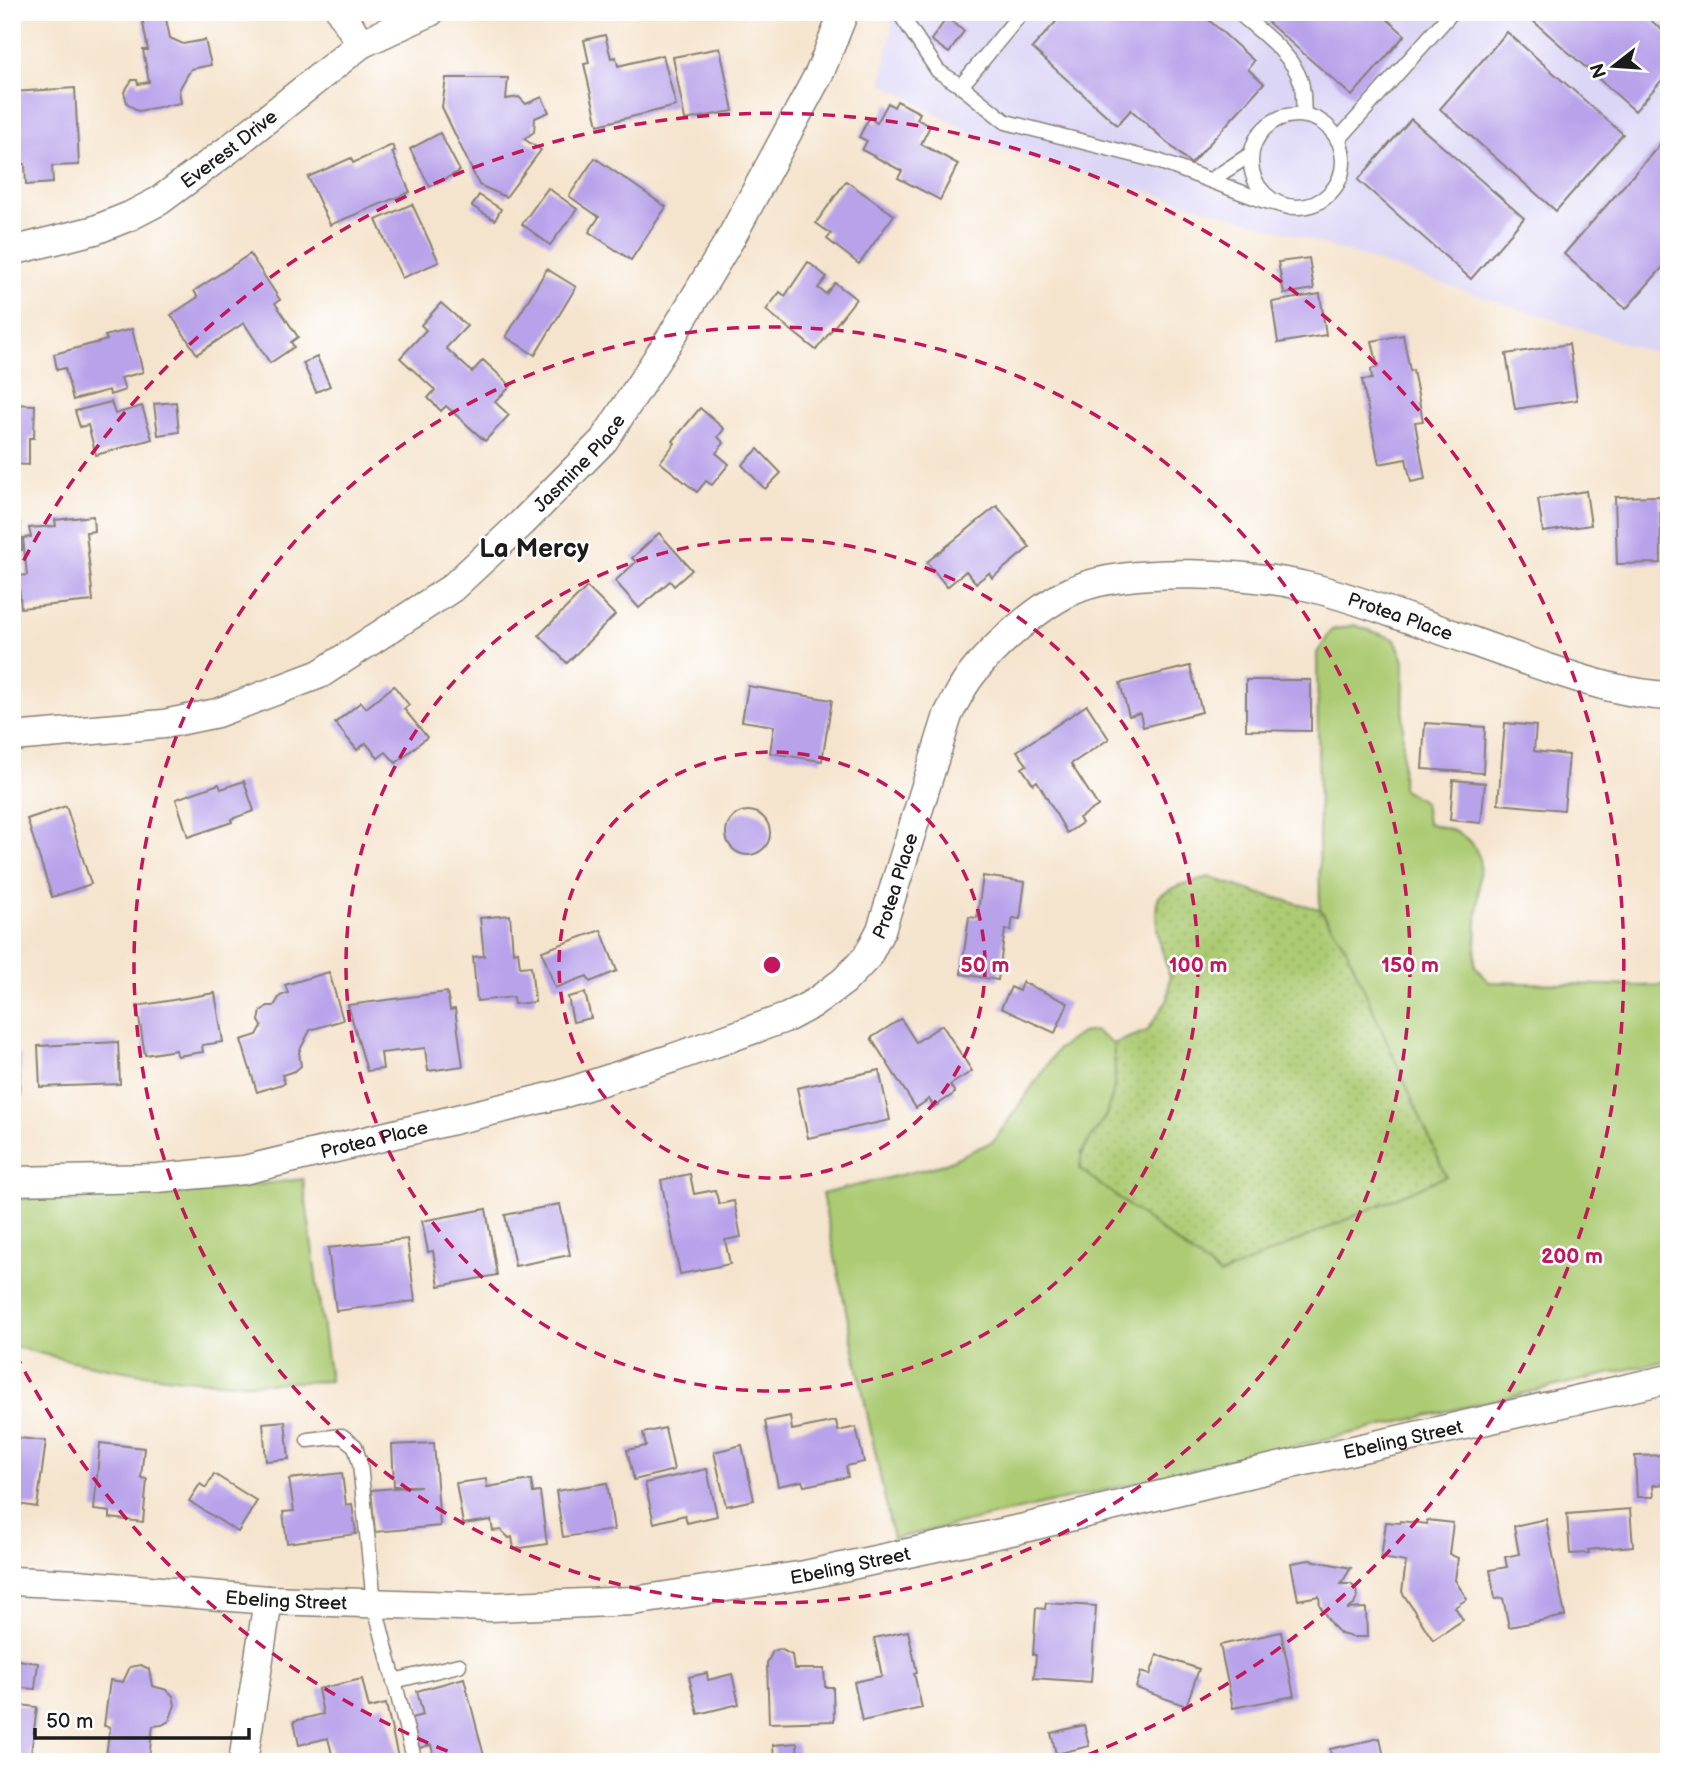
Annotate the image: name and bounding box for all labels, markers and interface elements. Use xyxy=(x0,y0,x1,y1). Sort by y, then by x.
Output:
north arrow xyxy=(1580,32,1650,102)
text: N xyxy=(1586,60,1612,81)
street label: Everest Drive xyxy=(177,105,282,194)
street label: Jasmine Place xyxy=(529,410,631,518)
district label: La Mercy xyxy=(479,534,589,565)
street label: Protea Place xyxy=(1345,588,1456,646)
street label: Protea Place xyxy=(868,830,924,943)
centre of rings xyxy=(760,953,784,977)
text: 50 m xyxy=(961,953,1009,978)
text: 100 m xyxy=(1169,953,1227,978)
text: 150 m xyxy=(1381,953,1439,978)
street label: Protea Place xyxy=(318,1116,430,1164)
text: 200 m xyxy=(1541,1244,1603,1269)
street label: Ebeling Street xyxy=(1341,1416,1465,1465)
street label: Ebeling Street xyxy=(789,1543,913,1590)
street label: Ebeling Street xyxy=(224,1586,348,1615)
scale bar xyxy=(35,1697,248,1741)
text: 50 m xyxy=(46,1709,93,1734)

